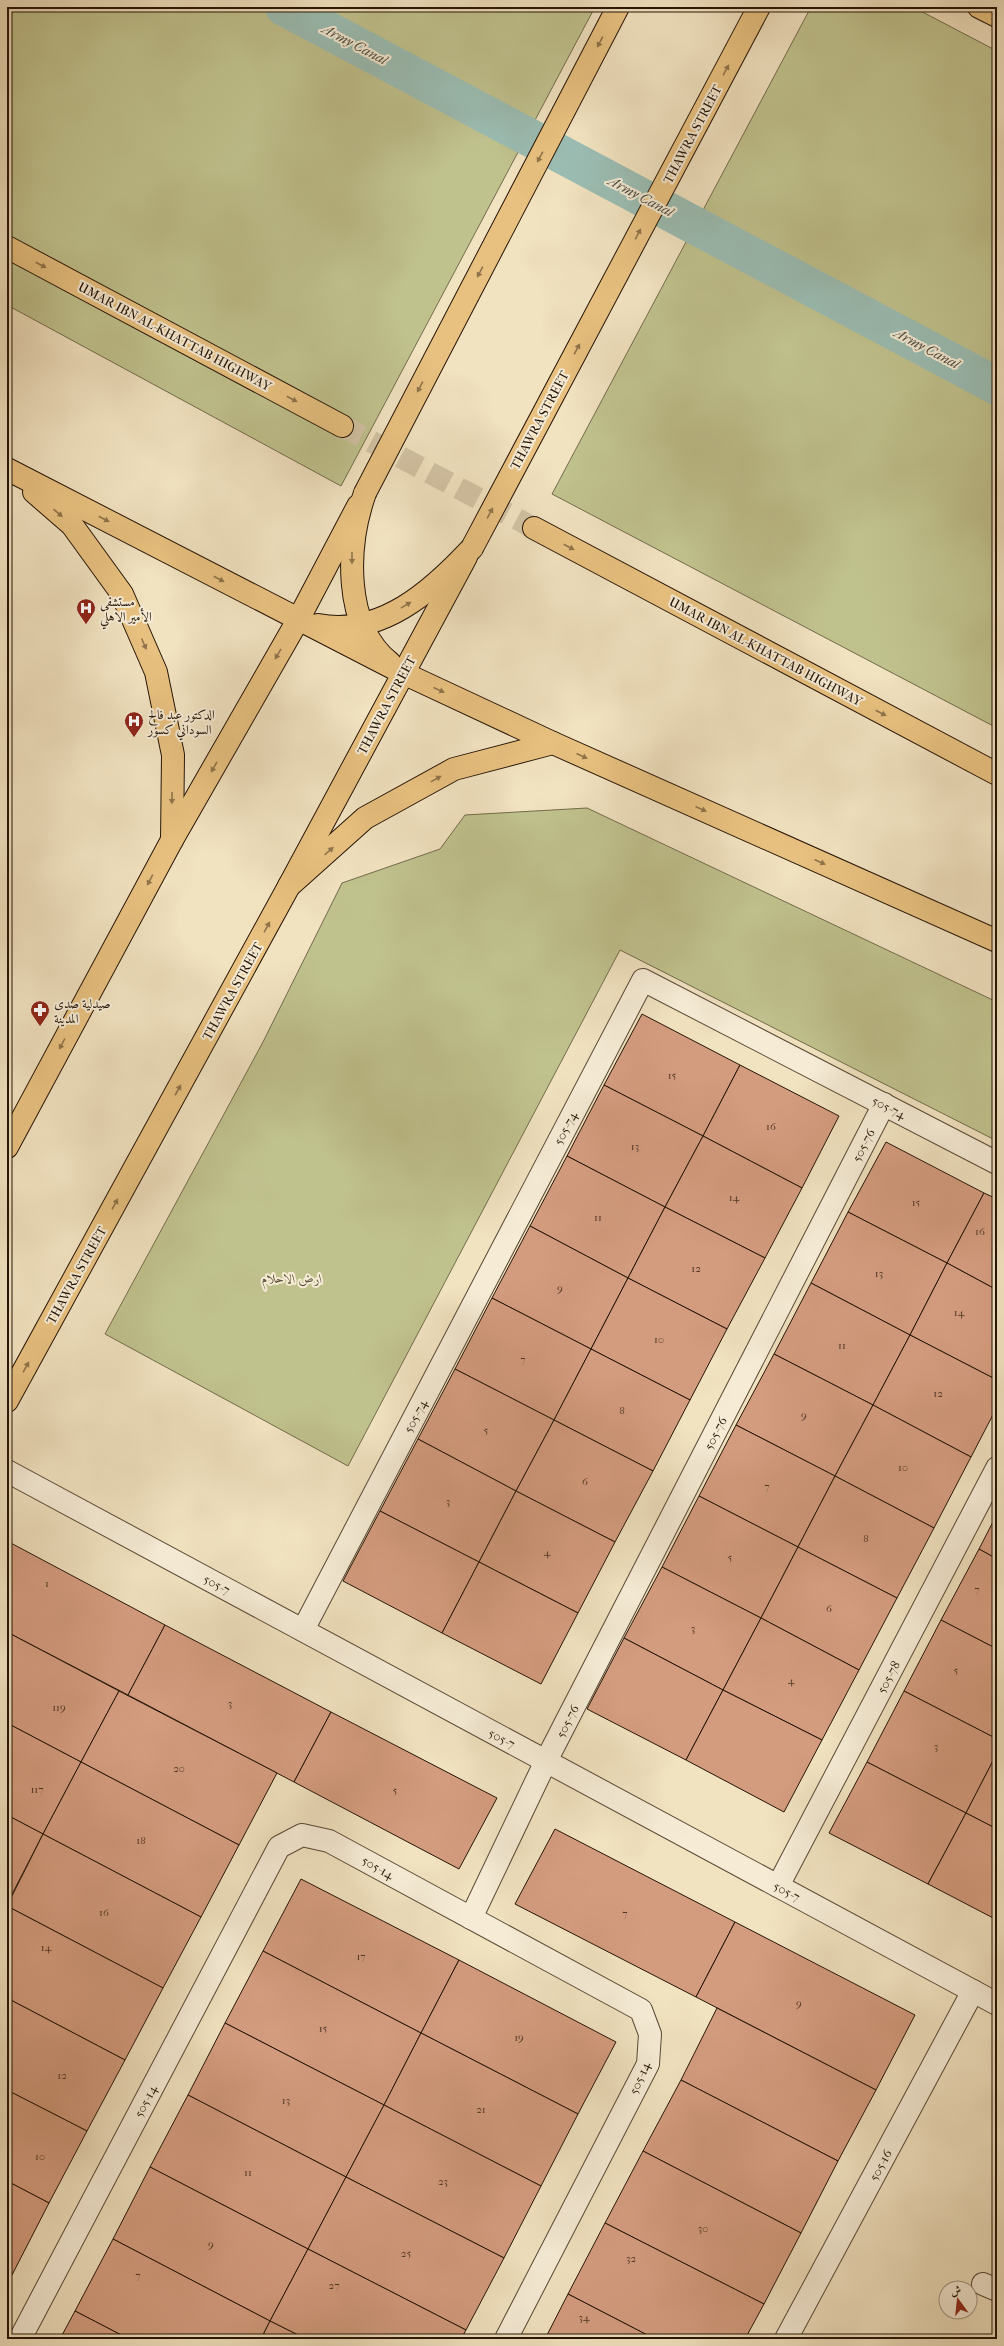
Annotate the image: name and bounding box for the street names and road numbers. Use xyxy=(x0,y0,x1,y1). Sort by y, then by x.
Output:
street label: THAWRA STREET xyxy=(660,82,725,186)
street label: UMAR IBN AL-KHATTAB HIGHWAY xyxy=(75,279,275,395)
street label: THAWRA STREET xyxy=(507,368,572,472)
street label: UMAR IBN AL-KHATTAB HIGHWAY xyxy=(666,594,866,710)
street label: THAWRA STREET xyxy=(354,653,419,757)
street label: THAWRA STREET xyxy=(199,939,266,1043)
street label: 505-74 xyxy=(870,1093,908,1122)
street label: 505-74 xyxy=(551,1109,581,1147)
street label: 505-76 xyxy=(849,1125,879,1164)
street label: THAWRA STREET xyxy=(43,1223,110,1327)
street label: 505-74 xyxy=(401,1397,431,1435)
street label: 505-76 xyxy=(701,1413,731,1452)
street label: 505-7 xyxy=(201,1571,233,1598)
street label: 505-78 xyxy=(874,1658,903,1696)
street label: 505-76 xyxy=(553,1701,583,1740)
street label: 505-7 xyxy=(486,1725,518,1752)
street label: 505-14 xyxy=(359,1853,397,1882)
street label: 505-7 xyxy=(771,1878,803,1905)
street label: 505-14 xyxy=(626,2059,653,2097)
street label: 505-14 xyxy=(131,2082,160,2120)
street label: 505-16 xyxy=(866,2146,895,2183)

